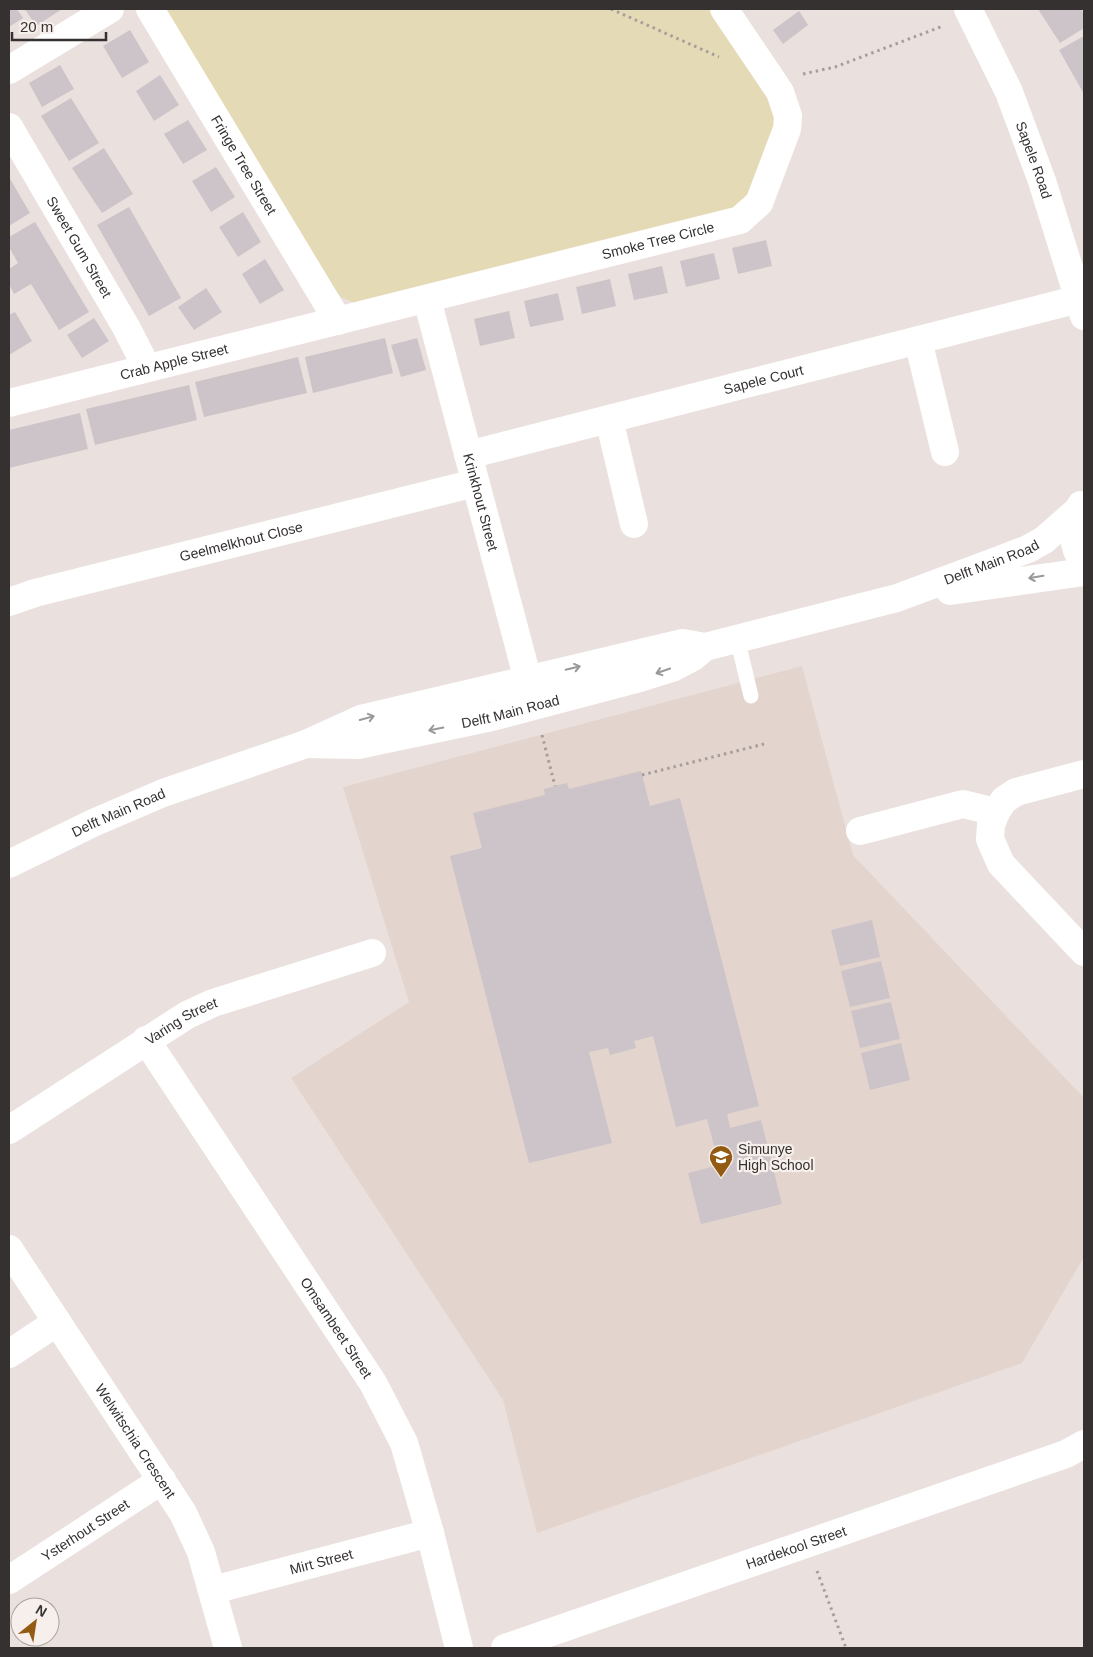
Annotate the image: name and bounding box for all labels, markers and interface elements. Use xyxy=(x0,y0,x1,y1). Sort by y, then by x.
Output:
scale bar xyxy=(12,10,106,42)
text: 20 m xyxy=(20,18,53,35)
street label: Fringe Tree Street xyxy=(208,112,280,217)
street label: Sapele Road xyxy=(1013,119,1055,201)
street label: Sweet Gum Street xyxy=(43,194,115,301)
street label: Smoke Tree Circle xyxy=(600,219,716,262)
street label: Crab Apple Street xyxy=(118,340,230,383)
street label: Sapele Court xyxy=(722,362,805,397)
street label: Krinkhout Street xyxy=(460,451,501,553)
street label: Geelmelkhout Close xyxy=(178,518,305,565)
street label: Delft Main Road xyxy=(942,536,1042,588)
one-way arrow xyxy=(1028,573,1044,583)
one-way arrow xyxy=(565,663,581,672)
one-way arrow xyxy=(655,667,671,676)
street label: Delft Main Road xyxy=(460,692,561,731)
one-way arrow xyxy=(358,713,374,722)
one-way arrow xyxy=(429,725,445,734)
street label: Delft Main Road xyxy=(69,785,168,840)
street label: Varing Street xyxy=(142,994,219,1048)
place label: Simunye High School xyxy=(738,1141,814,1173)
school or university icon: Simunye High School xyxy=(708,1144,734,1178)
street label: Omsambeet Street xyxy=(297,1274,376,1381)
street label: Welwitschia Crescent xyxy=(92,1381,179,1501)
street label: Ysterhout Street xyxy=(38,1496,132,1565)
street label: Hardekool Street xyxy=(744,1523,849,1572)
street label: Mirt Street xyxy=(288,1546,355,1577)
north arrow xyxy=(10,1597,60,1647)
text: N xyxy=(33,1601,50,1620)

